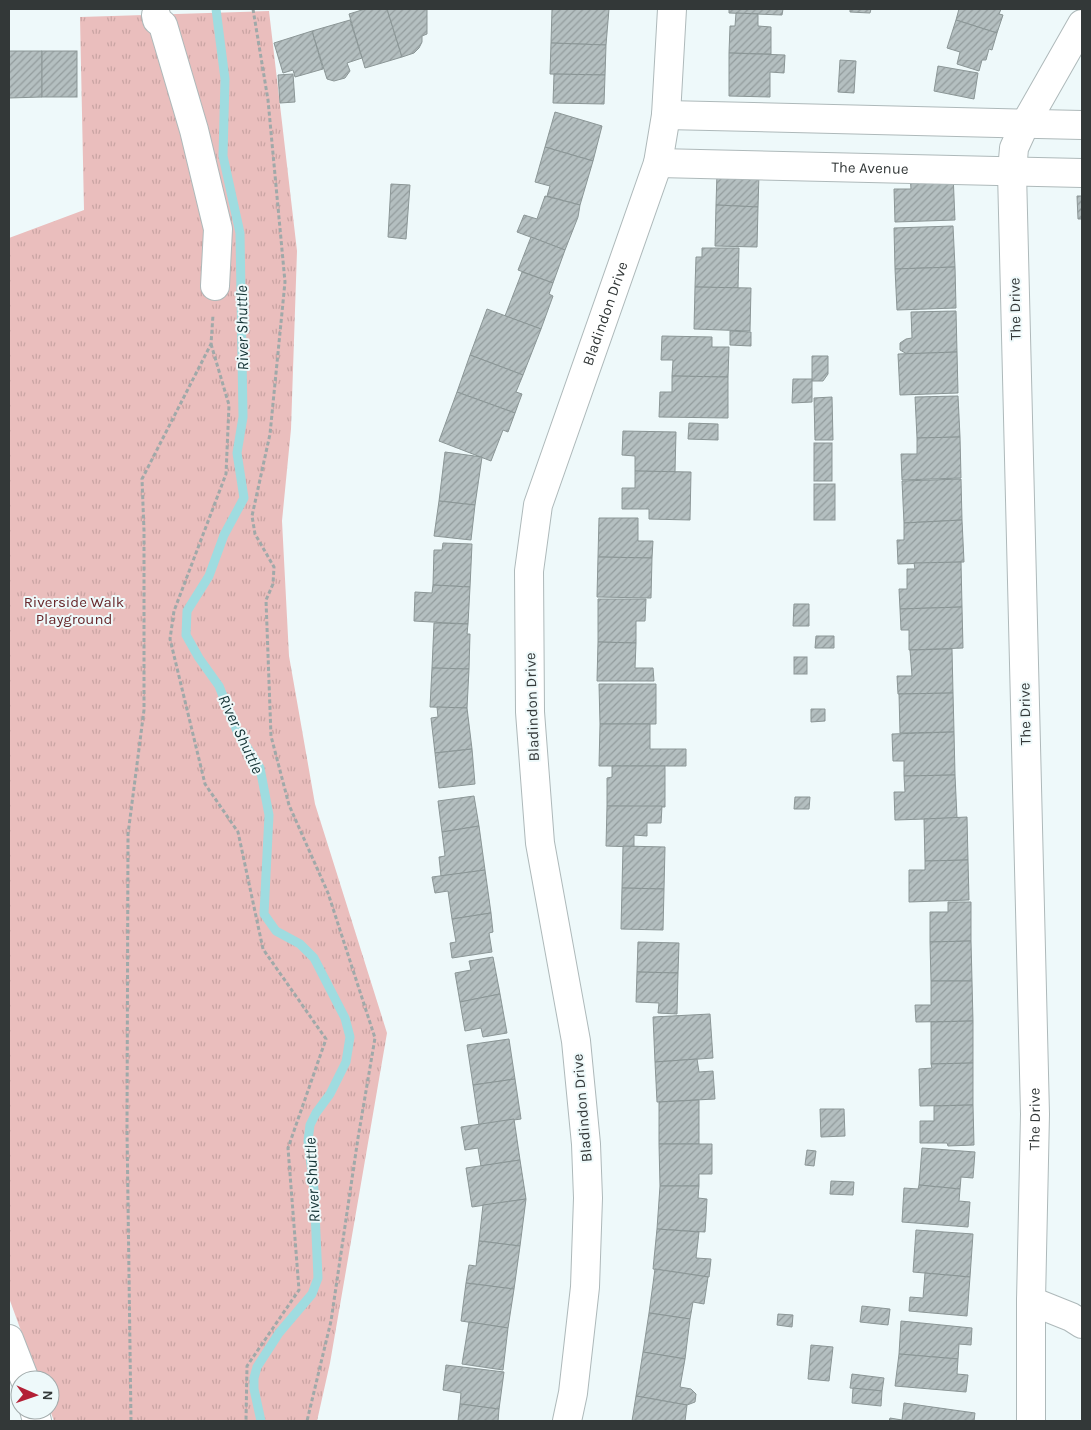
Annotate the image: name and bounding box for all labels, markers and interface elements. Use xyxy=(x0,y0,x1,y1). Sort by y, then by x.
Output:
street label: The Avenue xyxy=(831,158,909,178)
street label: Bladindon Drive xyxy=(579,259,632,368)
street label: The Drive xyxy=(1005,277,1025,341)
water label: River Shuttle xyxy=(232,285,252,371)
park label: Riverside Walk Playground xyxy=(24,593,124,628)
street label: Bladindon Drive xyxy=(521,652,543,762)
street label: The Drive xyxy=(1015,682,1035,746)
water label: River Shuttle xyxy=(214,691,268,777)
street label: Bladindon Drive xyxy=(568,1053,596,1163)
street label: The Drive xyxy=(1025,1087,1044,1151)
water label: River Shuttle xyxy=(300,1136,324,1223)
north arrow xyxy=(10,1370,60,1420)
text: N xyxy=(39,1390,56,1401)

